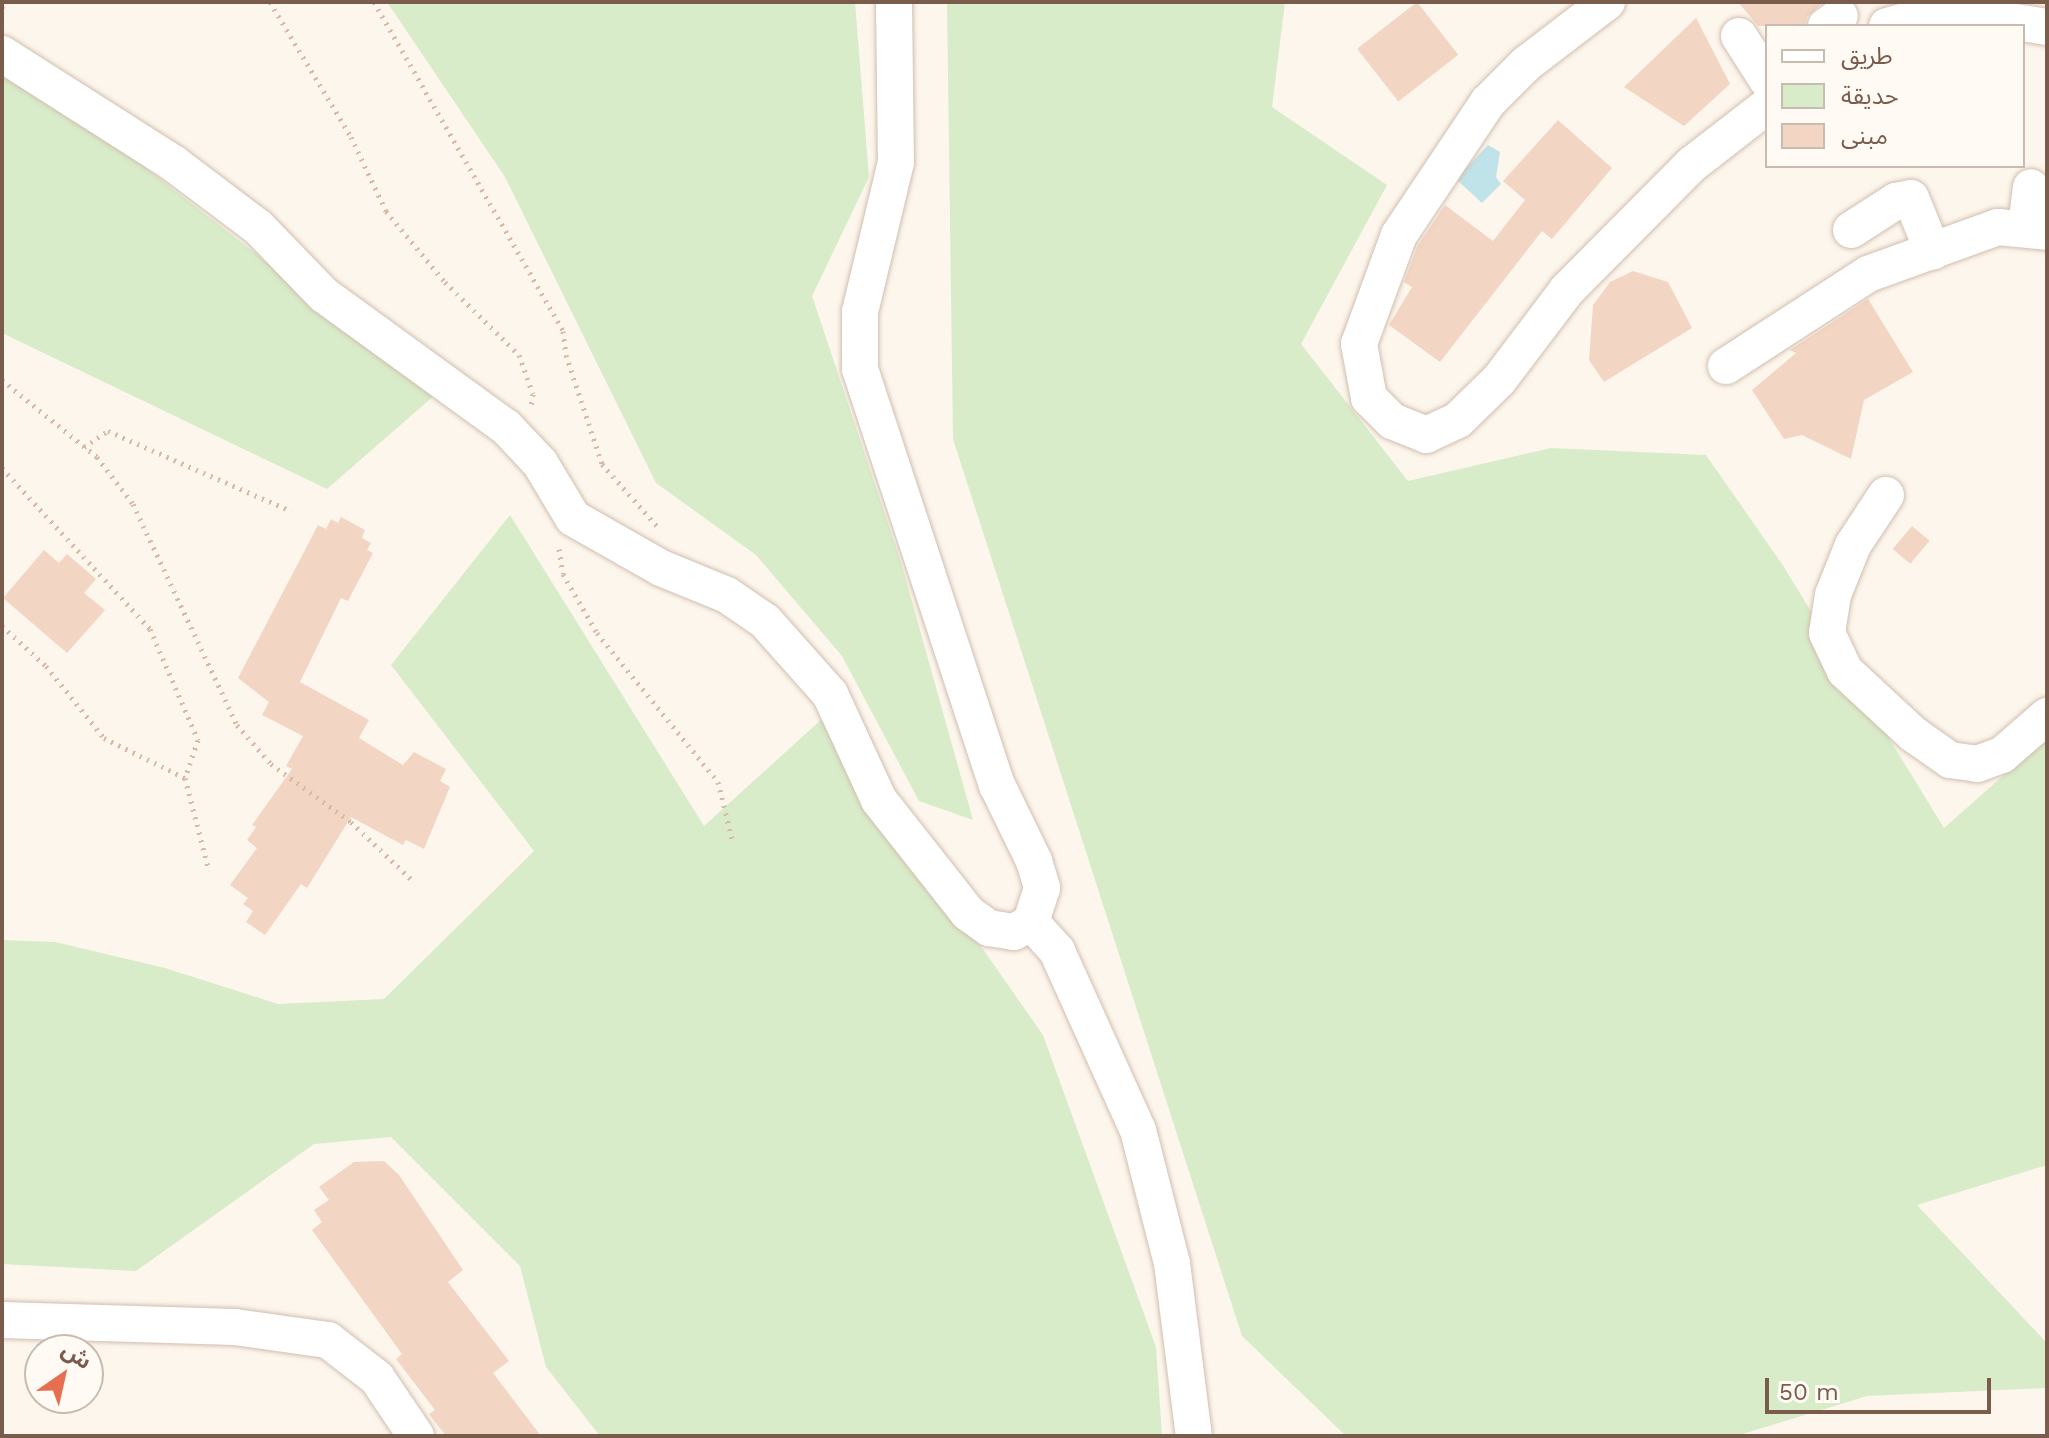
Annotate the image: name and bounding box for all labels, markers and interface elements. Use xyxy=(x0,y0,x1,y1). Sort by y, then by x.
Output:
legend xyxy=(1765,24,2025,168)
text: طريق xyxy=(1841,42,1893,70)
text: حديقة xyxy=(1841,82,1899,110)
text: مبنى xyxy=(1841,122,1888,150)
north arrow xyxy=(24,1334,104,1414)
text: ش xyxy=(57,1337,96,1374)
scale bar xyxy=(1769,1362,1995,1412)
text: 50 m xyxy=(1779,1378,1839,1406)

